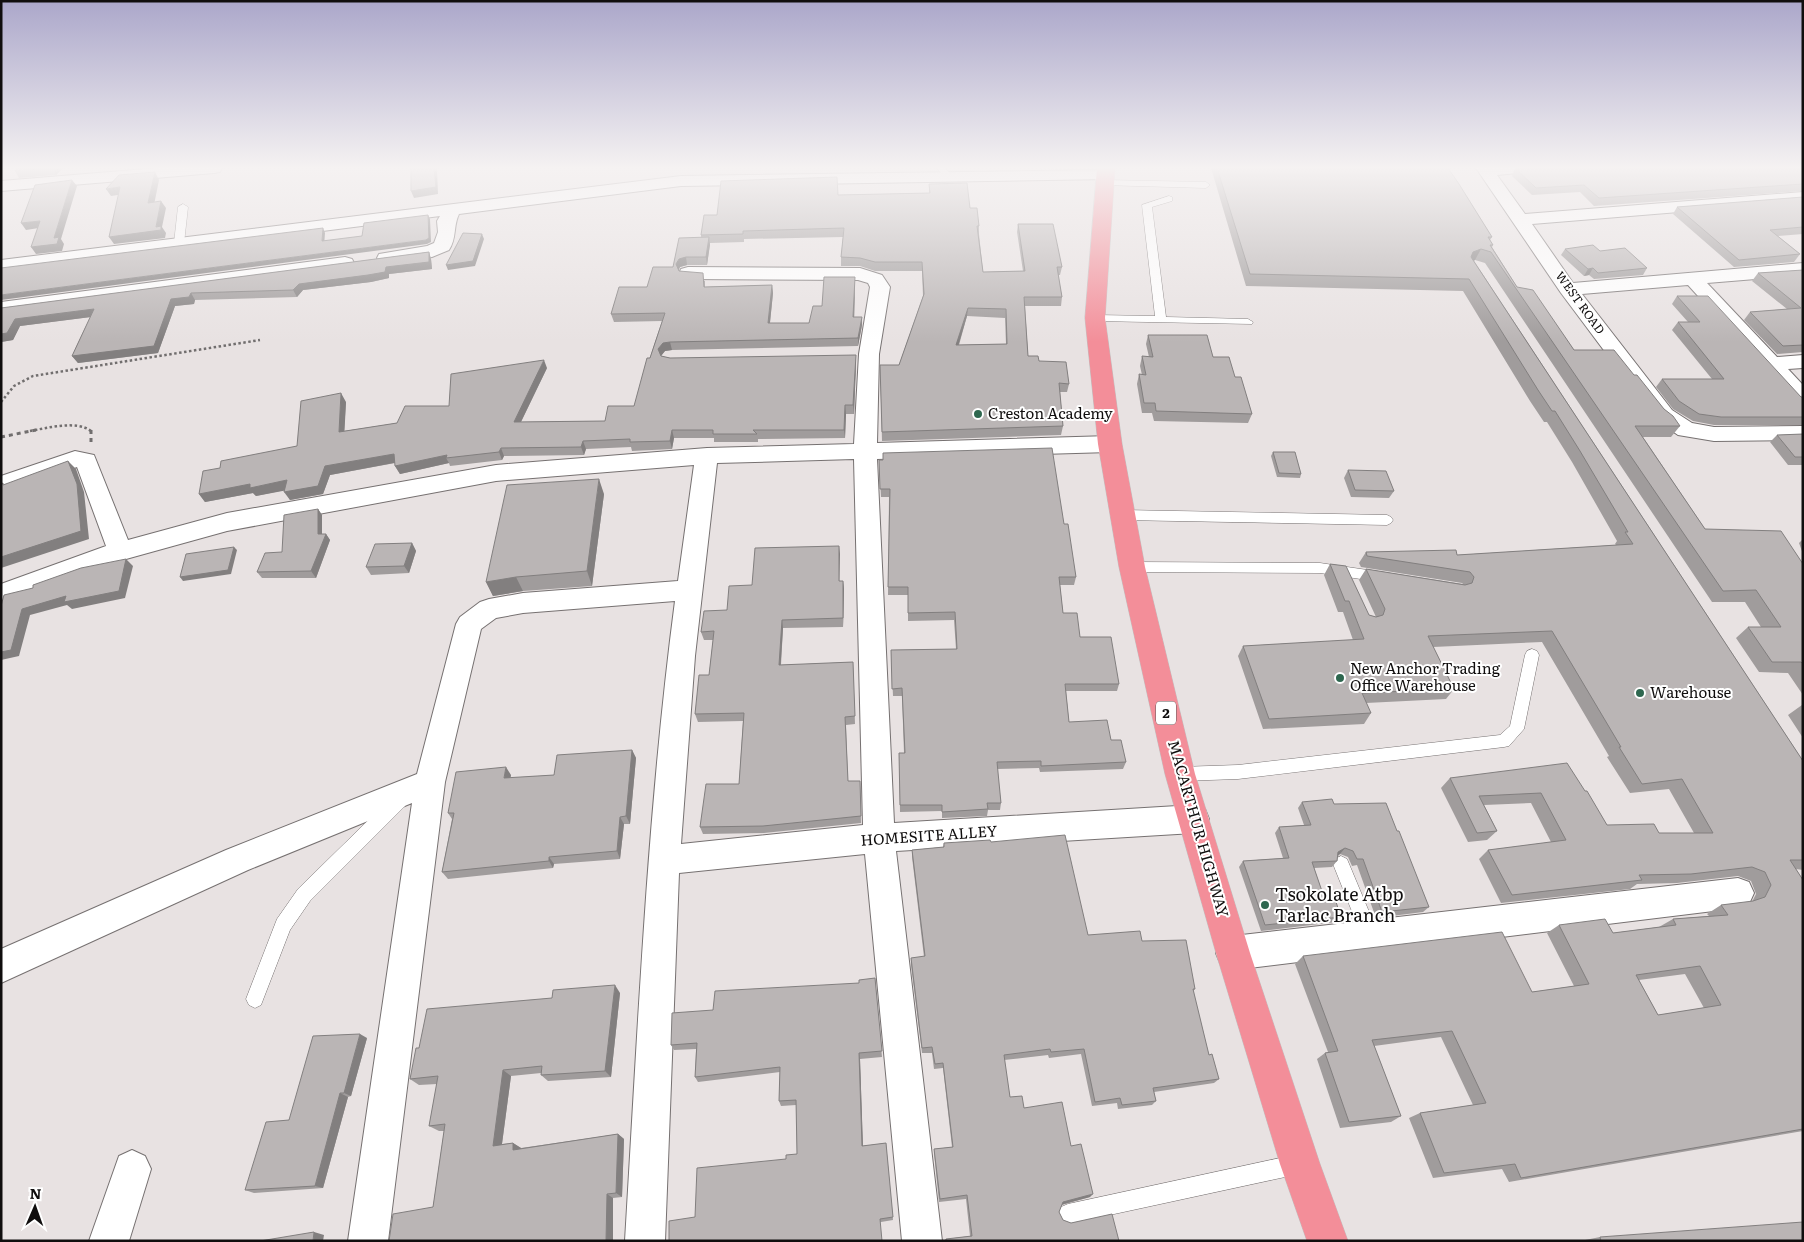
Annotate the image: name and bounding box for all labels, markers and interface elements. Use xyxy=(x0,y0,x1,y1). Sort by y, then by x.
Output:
street label: WEST ROAD xyxy=(1552,267,1610,338)
place label: Creston Academy xyxy=(988,401,1113,424)
marker: Creston Academy xyxy=(972,408,984,420)
place label: New Anchor Trading Office Warehouse xyxy=(1350,656,1501,696)
marker: New Anchor Trading Office Warehouse xyxy=(1334,672,1346,684)
place label: Warehouse xyxy=(1650,680,1731,703)
marker: Warehouse xyxy=(1634,687,1646,699)
road number: 2 xyxy=(1156,701,1176,724)
street label: MACARTHUR HIGHWAY xyxy=(1163,737,1236,920)
street label: HOMESITE ALLEY xyxy=(860,818,998,851)
place label: Tsokolate Atbp Tarlac Branch xyxy=(1275,880,1404,928)
marker: Tsokolate Atbp Tarlac Branch xyxy=(1259,899,1271,911)
north arrow xyxy=(10,1182,60,1232)
text: N xyxy=(29,1183,42,1203)

